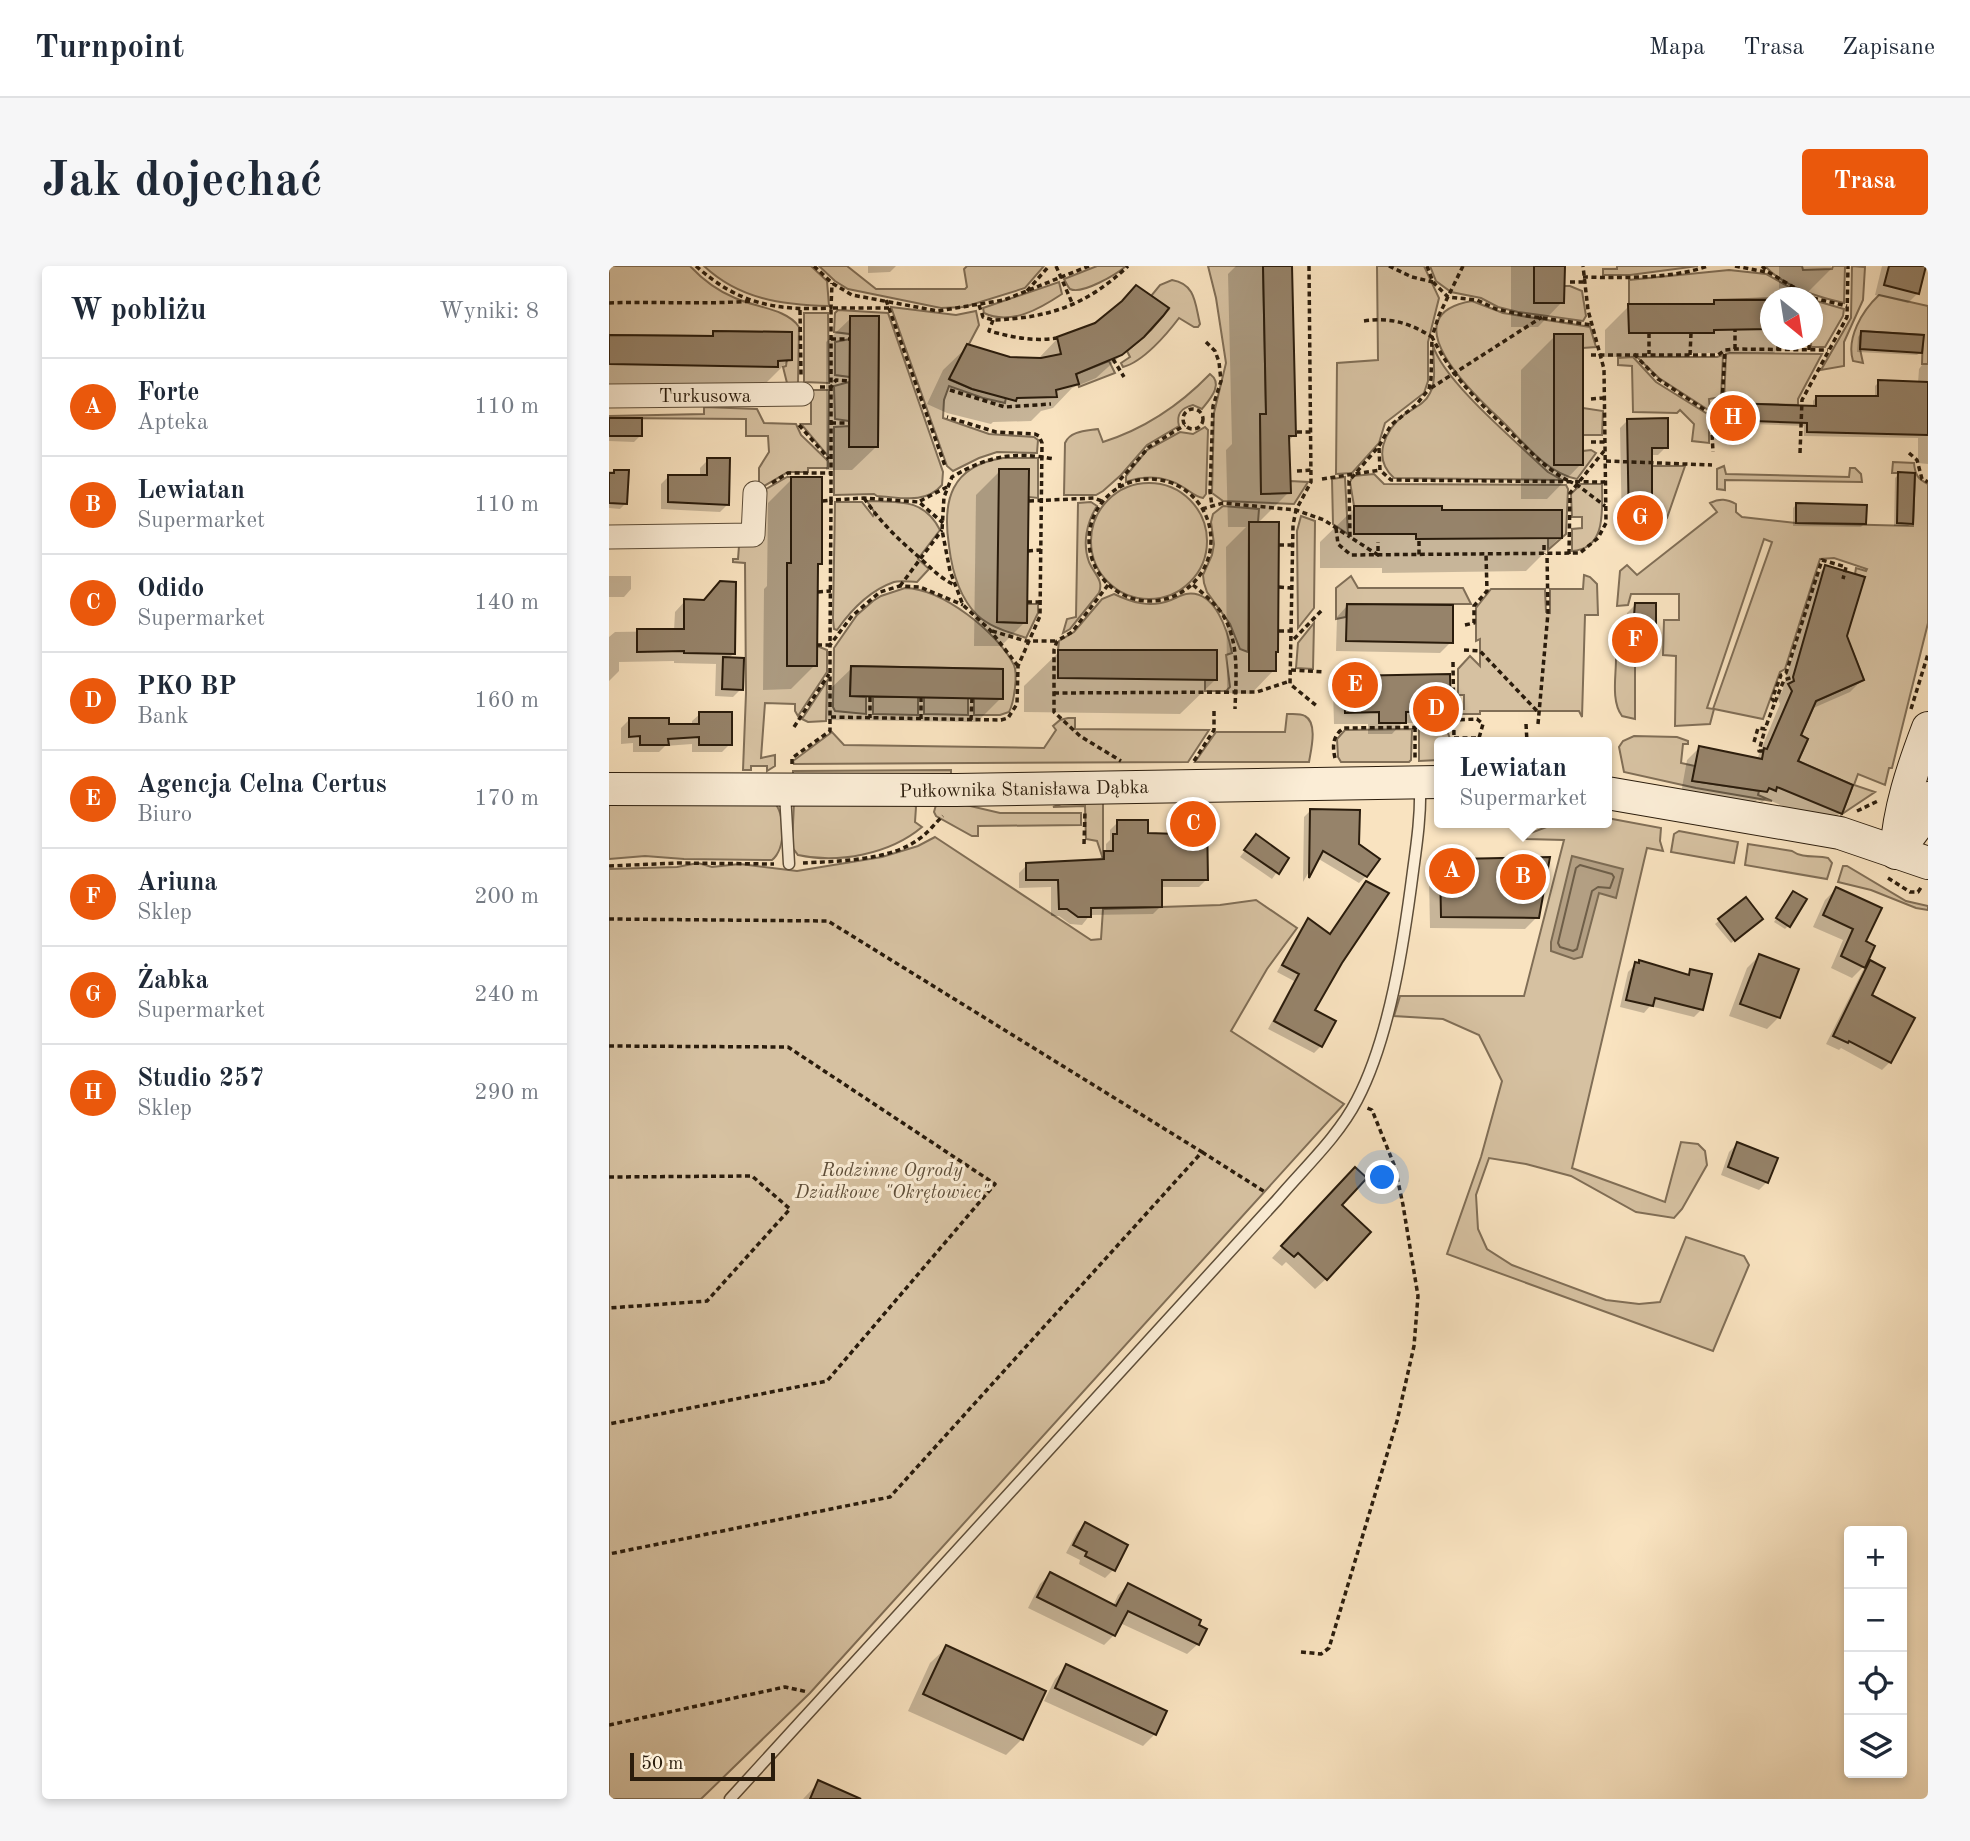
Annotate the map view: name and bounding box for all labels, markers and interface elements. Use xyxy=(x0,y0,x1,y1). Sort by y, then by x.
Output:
text: Turnpoint xyxy=(35,32,184,65)
text: Mapa xyxy=(1649,36,1705,60)
text: Trasa xyxy=(1743,36,1804,60)
text: Zapisane xyxy=(1842,36,1935,60)
button: Trasa xyxy=(1802,149,1928,215)
text: Jak dojechać xyxy=(42,158,323,207)
north arrow xyxy=(1760,287,1823,350)
text: W pobliżu xyxy=(70,296,206,326)
text: Wyniki: 8 xyxy=(439,300,539,323)
text: Forte xyxy=(137,380,199,406)
street label: Turkusowa xyxy=(659,388,752,407)
pin: H xyxy=(1710,392,1756,444)
text: A xyxy=(84,395,102,418)
text: 110 m xyxy=(474,395,539,418)
text: Apteka xyxy=(137,411,208,434)
text: Lewiatan xyxy=(137,478,245,504)
pin: G xyxy=(1617,492,1663,544)
text: B xyxy=(85,493,101,516)
text: 110 m xyxy=(474,493,539,516)
text: Supermarket xyxy=(137,509,265,532)
text: Odido xyxy=(137,576,204,602)
text: C xyxy=(85,591,101,614)
text: 140 m xyxy=(474,591,539,614)
text: Supermarket xyxy=(137,607,265,630)
pin: F xyxy=(1612,614,1658,666)
pin: E xyxy=(1332,659,1378,711)
text: PKO BP xyxy=(137,674,237,700)
pin: D xyxy=(1413,683,1459,735)
text: D xyxy=(84,689,102,712)
text: 160 m xyxy=(474,689,539,712)
text: Bank xyxy=(137,705,189,728)
popup xyxy=(1434,737,1612,828)
text: Lewiatan xyxy=(1459,756,1567,782)
text: Agencja Celna Certus xyxy=(137,772,387,798)
street label: Pułkownika Stanisława Dąbka xyxy=(899,779,1150,802)
text: E xyxy=(85,787,101,810)
text: 170 m xyxy=(474,787,539,810)
text: Supermarket xyxy=(1459,787,1587,810)
pin: C xyxy=(1170,798,1216,850)
text: Biuro xyxy=(137,803,192,826)
pin: A xyxy=(1429,845,1475,897)
pin: B xyxy=(1500,851,1546,903)
text: Ariuna xyxy=(137,870,218,896)
text: F xyxy=(85,885,101,908)
text: 200 m xyxy=(474,885,539,908)
text: Sklep xyxy=(137,901,192,924)
text: Żabka xyxy=(137,968,209,994)
text: G xyxy=(85,983,101,1006)
text: 240 m xyxy=(474,983,539,1006)
text: Supermarket xyxy=(137,999,265,1022)
text: Studio 257 xyxy=(137,1066,264,1092)
text: H xyxy=(84,1081,102,1104)
text: 290 m xyxy=(474,1081,539,1104)
text: Sklep xyxy=(137,1097,192,1120)
your location xyxy=(1365,1160,1399,1194)
park label: Rodzinne Ogrody Działkowe "Okrętowiec" xyxy=(794,1162,989,1203)
map controls xyxy=(1844,1526,1907,1778)
button: + xyxy=(1844,1526,1907,1589)
button: − xyxy=(1844,1589,1907,1652)
button: locate xyxy=(1844,1652,1907,1715)
button: layers xyxy=(1844,1715,1907,1778)
scale bar xyxy=(630,1750,775,1782)
text: 50 m xyxy=(641,1755,683,1774)

